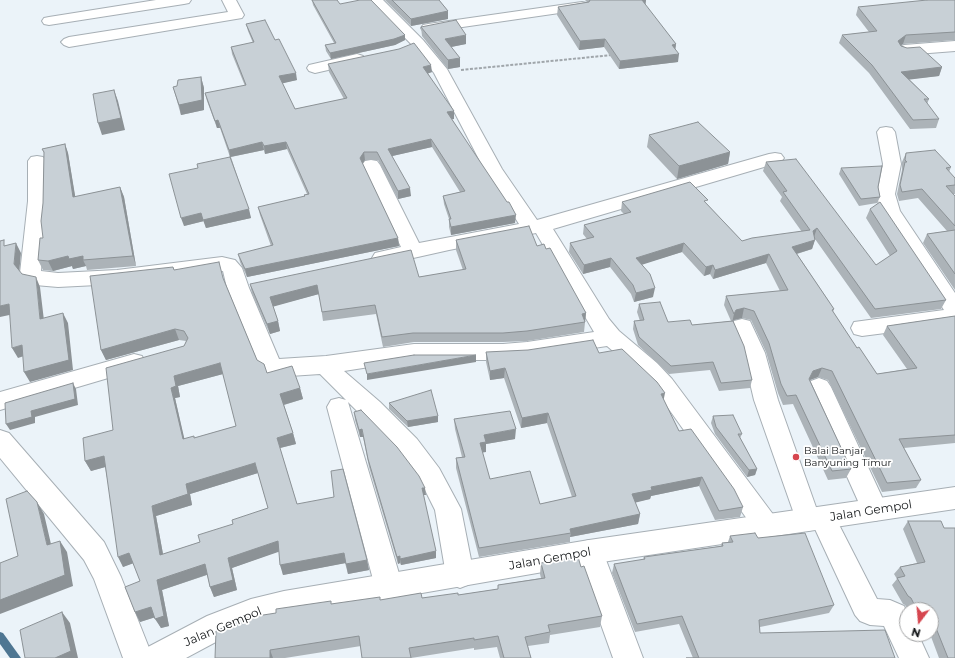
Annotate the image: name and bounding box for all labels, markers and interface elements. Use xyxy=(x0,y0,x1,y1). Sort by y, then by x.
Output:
place label: Balai Banjar Banyuning Timur xyxy=(804,445,892,468)
marker: Balai Banjar Banyuning Timur xyxy=(791,452,801,462)
street label: Jalan Gempol xyxy=(829,497,913,525)
street label: Jalan Gempol xyxy=(508,545,592,573)
north arrow xyxy=(899,602,939,642)
street label: Jalan Gempol xyxy=(182,604,264,650)
text: N xyxy=(910,625,922,641)

